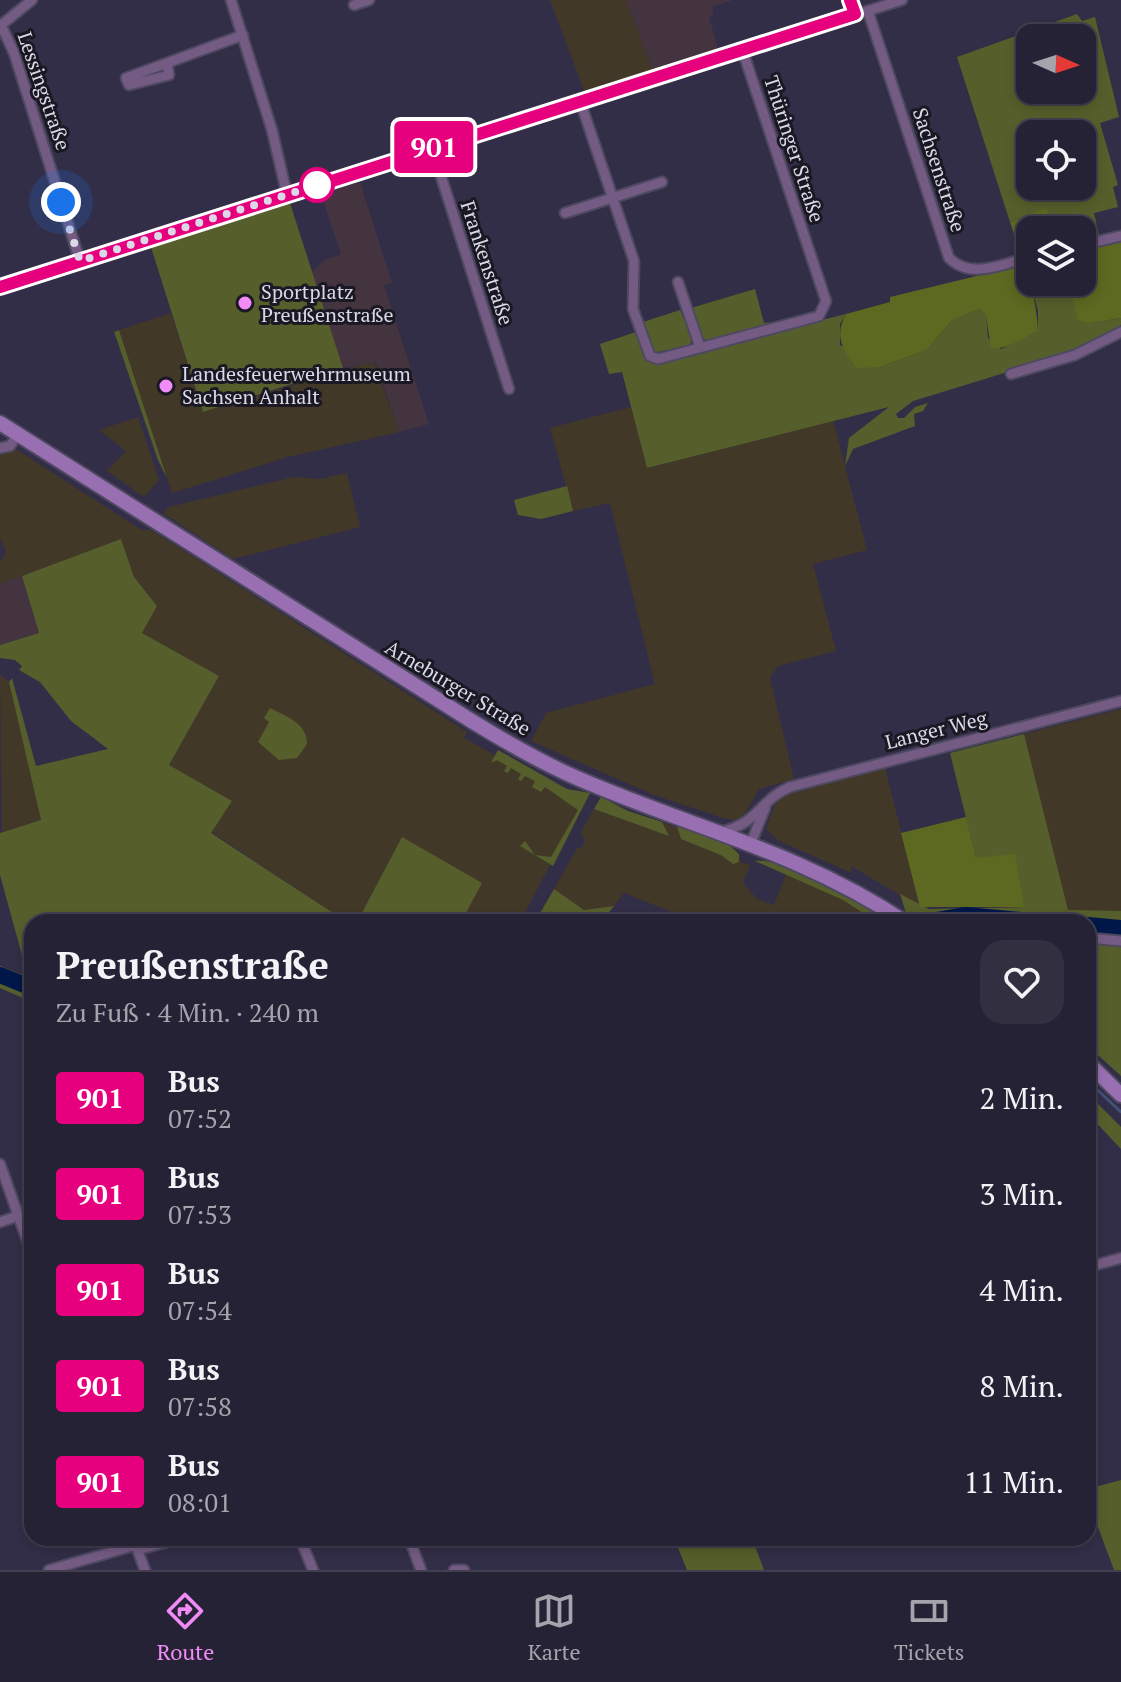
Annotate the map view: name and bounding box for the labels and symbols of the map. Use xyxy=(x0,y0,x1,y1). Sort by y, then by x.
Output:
north arrow xyxy=(1016,24,1096,104)
street label: Lessingstraße xyxy=(12,28,77,154)
street label: Thüringer Straße xyxy=(758,72,831,226)
street label: Sachsenstraße xyxy=(907,104,972,235)
line badge: 901 xyxy=(388,121,480,173)
unlabelled marker xyxy=(300,168,334,202)
your location xyxy=(41,182,81,222)
street label: Frankenstraße xyxy=(455,197,520,328)
place label: Sportplatz Preußenstraße xyxy=(261,278,394,328)
marker: Sportplatz Preußenstraße xyxy=(236,294,254,312)
place label: Landesfeuerwehrmuseum Sachsen Anhalt xyxy=(182,360,411,410)
marker: Landesfeuerwehrmuseum Sachsen Anhalt xyxy=(157,377,175,395)
street label: Arneburger Straße xyxy=(381,633,536,742)
street label: Langer Weg xyxy=(882,704,990,755)

